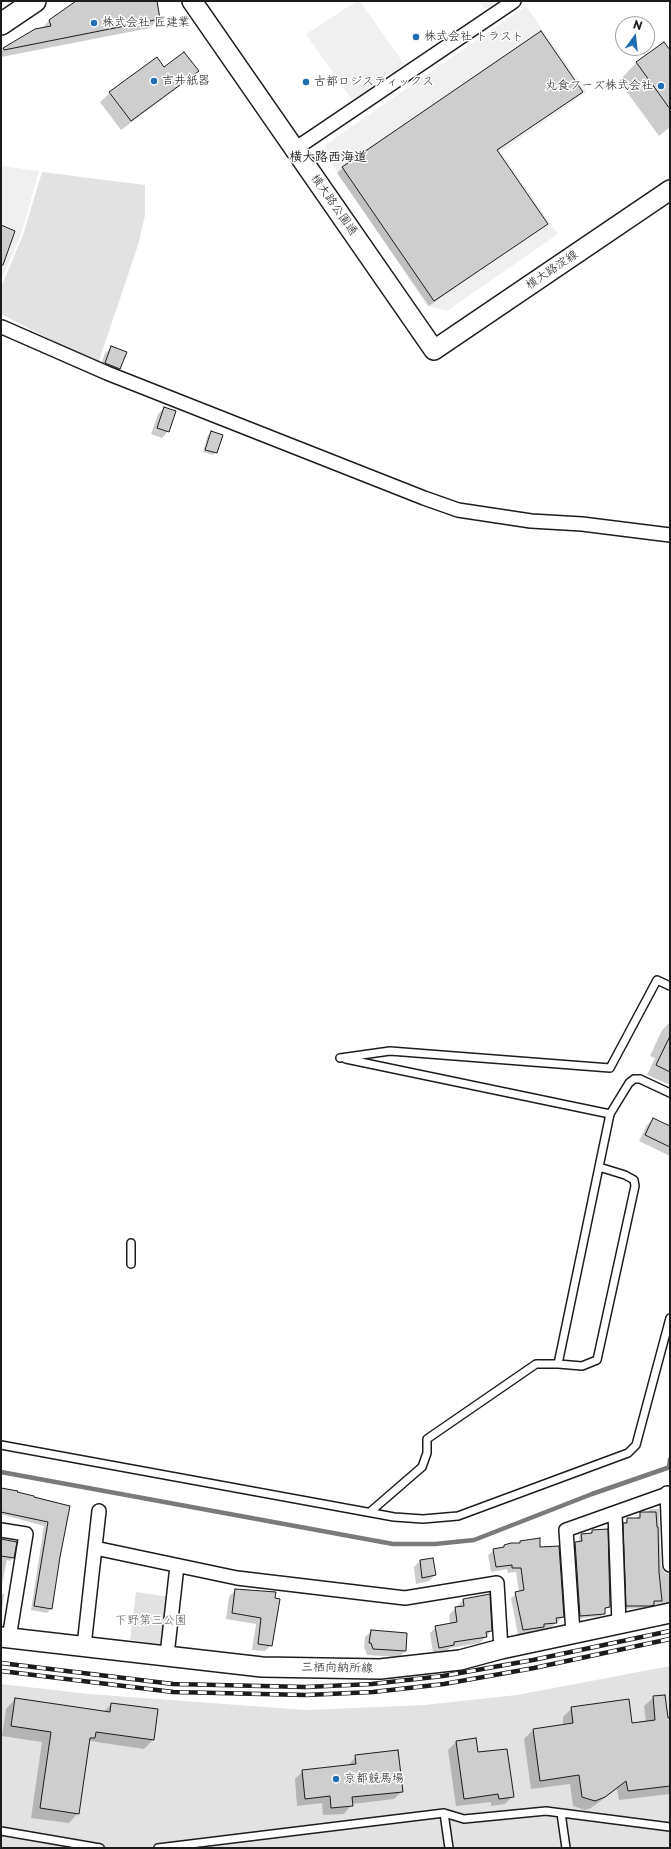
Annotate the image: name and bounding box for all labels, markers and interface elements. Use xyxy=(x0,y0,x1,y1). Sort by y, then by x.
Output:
place label: 株式会社 匠建業 xyxy=(102,16,190,30)
north arrow xyxy=(615,16,655,56)
text: N xyxy=(632,16,644,34)
marker: 株式会社 匠建業 xyxy=(89,18,99,28)
place label: 株式会社 トラスト xyxy=(424,30,524,44)
marker: 株式会社 トラスト xyxy=(411,32,421,42)
place label: 吉井紙器 xyxy=(162,74,210,88)
place label: 古都ロジスティックス xyxy=(314,75,434,89)
marker: 吉井紙器 xyxy=(149,76,159,86)
marker: 古都ロジスティックス xyxy=(301,77,311,87)
place label: 丸食フーズ株式会社 xyxy=(545,79,653,93)
marker: 丸食フーズ株式会社 xyxy=(656,81,666,91)
district label: 横大路西海道 xyxy=(289,149,367,165)
street label: 横大路公園通 xyxy=(307,171,361,239)
street label: 横大路淀線 xyxy=(523,247,581,293)
park label: 下野第三公園 xyxy=(115,1614,187,1628)
street label: 三栖向納所線 xyxy=(301,1660,373,1676)
place label: 京都競馬場 xyxy=(344,1772,404,1786)
marker: 京都競馬場 xyxy=(331,1774,341,1784)

